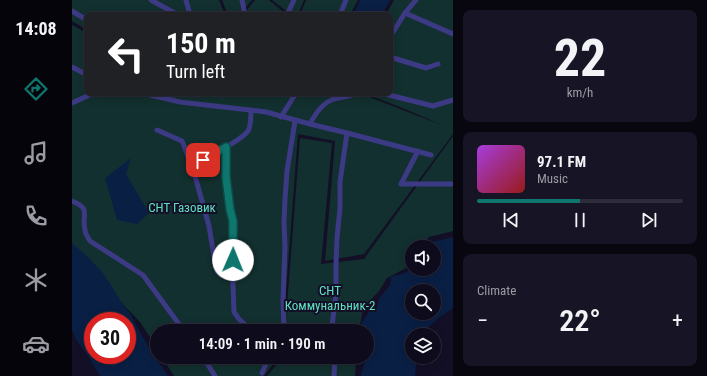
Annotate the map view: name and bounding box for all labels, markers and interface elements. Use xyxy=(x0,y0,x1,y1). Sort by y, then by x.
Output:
text: 14:08 xyxy=(15,18,57,39)
text: 150 m xyxy=(166,27,236,60)
icon: left xyxy=(100,28,152,80)
text: 22 xyxy=(554,28,606,89)
text: Turn left xyxy=(166,61,225,82)
icon: directions xyxy=(22,75,50,103)
text: km/h xyxy=(567,85,593,100)
icon: music xyxy=(22,139,50,167)
pin xyxy=(186,143,220,177)
icon: arrive xyxy=(192,149,214,171)
text: 97.1 FM xyxy=(537,153,586,171)
text: Music xyxy=(537,171,568,186)
park label: СНТ Газовик xyxy=(148,200,217,215)
icon: phone xyxy=(22,202,50,230)
icon: previous xyxy=(500,209,522,231)
icon: pause xyxy=(569,209,591,231)
icon: next xyxy=(638,209,660,231)
position arrow xyxy=(212,239,254,281)
map controls xyxy=(405,240,441,364)
button: sound xyxy=(405,240,441,276)
icon: climate xyxy=(22,266,50,294)
park label: СНТ Коммунальник-2 xyxy=(285,283,375,313)
text: Climate xyxy=(477,283,516,298)
button: search xyxy=(405,284,441,320)
text: 22° xyxy=(559,303,601,338)
text: − xyxy=(477,308,488,333)
text: + xyxy=(672,308,683,333)
speed limit sign: 30 xyxy=(84,312,136,364)
button: layers xyxy=(405,328,441,364)
icon: car xyxy=(22,330,50,358)
text: 14:09 · 1 min · 190 m xyxy=(199,335,325,353)

